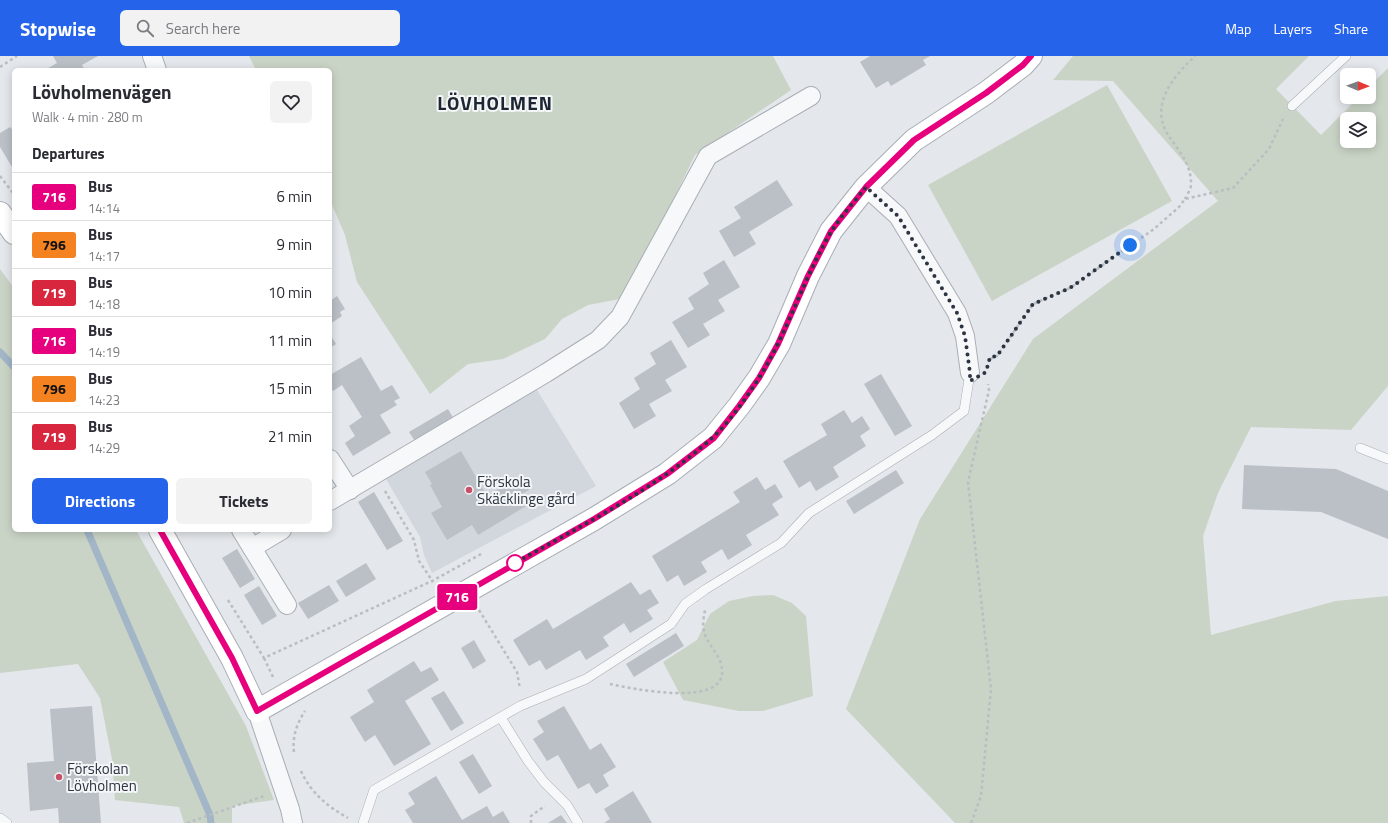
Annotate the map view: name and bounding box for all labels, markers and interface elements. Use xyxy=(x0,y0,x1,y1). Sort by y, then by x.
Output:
search box xyxy=(120,10,400,46)
text: Stopwise xyxy=(20,14,96,43)
icon: search xyxy=(134,17,156,39)
text: Search here xyxy=(166,17,240,40)
text: Map xyxy=(1225,18,1251,39)
text: Layers xyxy=(1273,18,1312,39)
text: Share xyxy=(1334,18,1368,39)
north arrow xyxy=(1340,68,1376,104)
map controls xyxy=(1340,68,1376,148)
text: Lövholmenvägen xyxy=(32,77,172,106)
button: heart xyxy=(270,81,312,123)
district label: LÖVHOLMEN xyxy=(437,88,553,117)
text: Walk · 4 min · 280 m xyxy=(32,107,143,127)
button: layers xyxy=(1340,112,1376,148)
text: Departures xyxy=(32,142,105,165)
text: Bus xyxy=(88,175,113,198)
text: 6 min xyxy=(276,185,312,208)
text: 716 xyxy=(42,186,66,207)
text: 14:14 xyxy=(88,198,120,218)
text: Bus xyxy=(88,223,113,246)
text: 9 min xyxy=(276,233,312,256)
text: 796 xyxy=(42,234,66,255)
your location xyxy=(1120,235,1140,255)
text: 14:17 xyxy=(88,246,120,266)
text: Bus xyxy=(88,271,113,294)
text: 10 min xyxy=(268,281,312,304)
text: 719 xyxy=(42,282,66,303)
text: 14:18 xyxy=(88,294,120,314)
text: Bus xyxy=(88,319,113,342)
text: 11 min xyxy=(268,329,312,352)
text: 716 xyxy=(42,330,66,351)
text: 14:19 xyxy=(88,342,120,362)
text: Bus xyxy=(88,367,113,390)
text: 15 min xyxy=(268,377,312,400)
text: 796 xyxy=(42,378,66,399)
text: 14:23 xyxy=(88,390,120,410)
text: Bus xyxy=(88,415,113,438)
text: 21 min xyxy=(268,425,312,448)
text: 719 xyxy=(42,426,66,447)
text: 14:29 xyxy=(88,438,120,458)
place label: Förskola Skäcklinge gård xyxy=(477,470,575,510)
button: Directions xyxy=(32,478,168,524)
button: Tickets xyxy=(176,478,312,524)
marker: Förskola Skäcklinge gård xyxy=(464,485,474,495)
unlabelled marker xyxy=(506,554,524,572)
line badge: 716 xyxy=(434,584,480,610)
text: 716 xyxy=(445,586,469,607)
place label: Förskolan Lövholmen xyxy=(67,757,137,797)
marker: Förskolan Lövholmen xyxy=(54,772,64,782)

